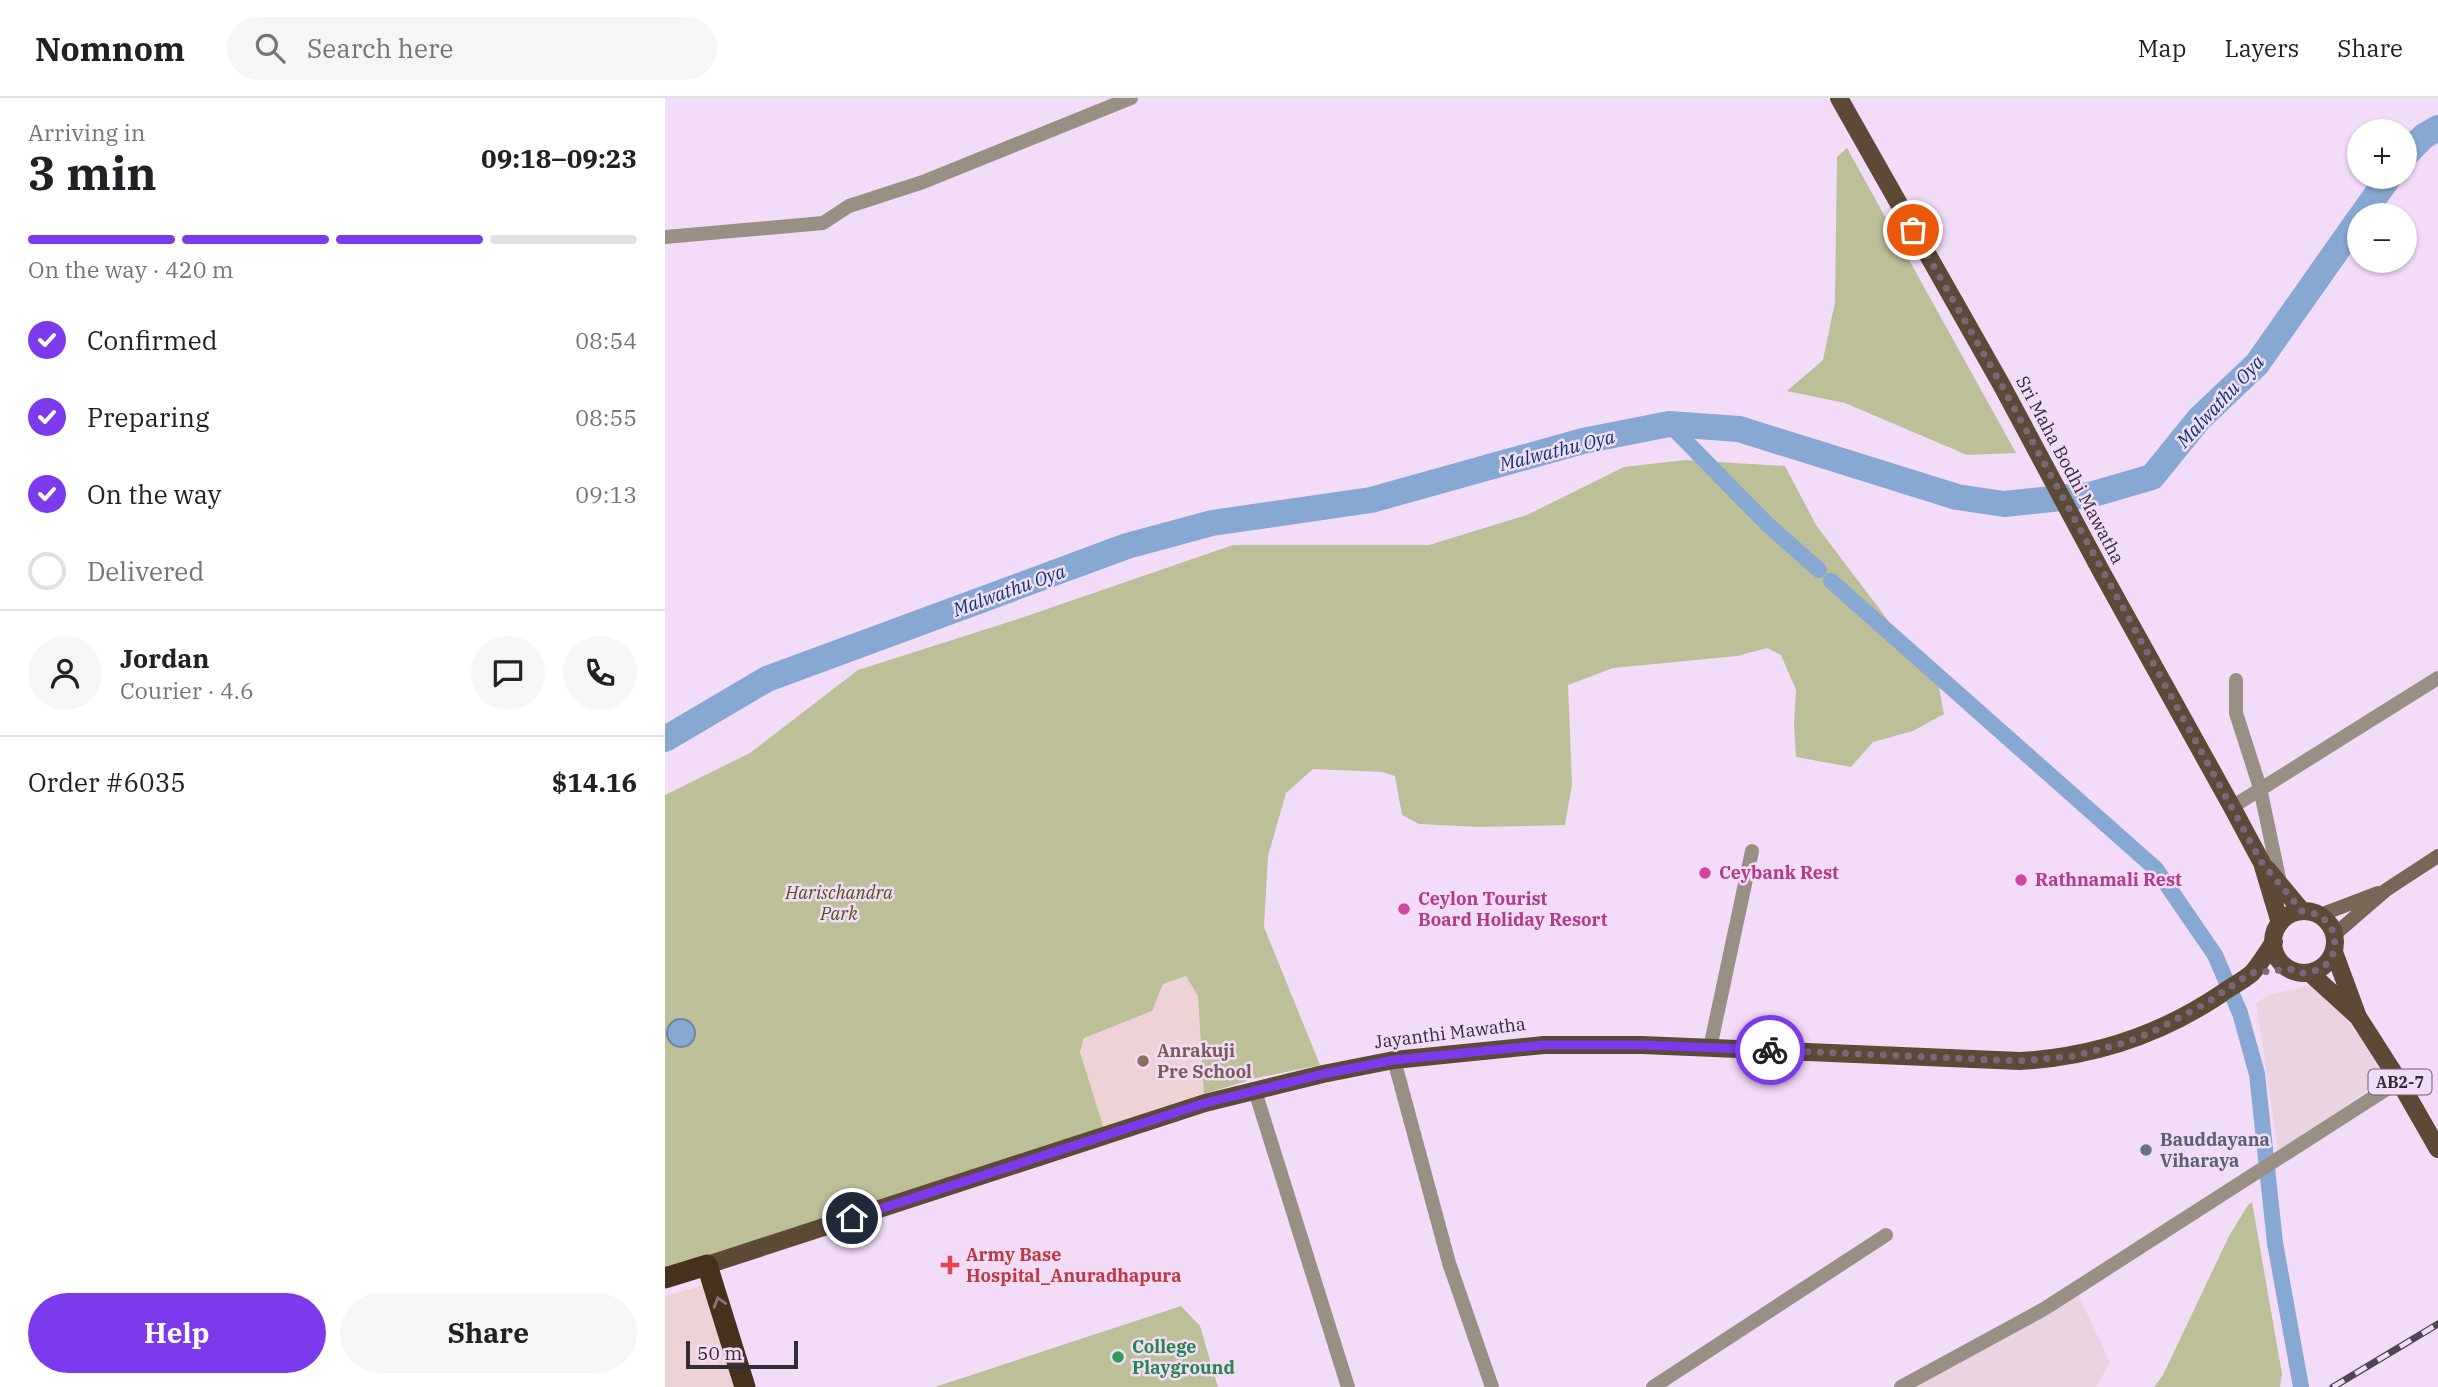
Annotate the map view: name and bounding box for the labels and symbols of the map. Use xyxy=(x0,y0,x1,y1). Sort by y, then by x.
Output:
pin xyxy=(1883,200,1943,260)
water label: Malwathu Oya xyxy=(2170,349,2269,453)
street label: Sri Maha Bodhi Mawatha xyxy=(2011,372,2130,568)
water label: Malwathu Oya xyxy=(1496,424,1618,476)
water label: Malwathu Oya xyxy=(949,558,1069,622)
place label: Ceybank Rest xyxy=(1719,861,1839,884)
marker: Ceybank Rest xyxy=(1697,865,1713,881)
place label: Rathnamali Rest xyxy=(2035,868,2182,891)
marker: Rathnamali Rest xyxy=(2013,872,2029,888)
park label: Harischandra Park xyxy=(784,881,893,925)
place label: Ceylon Tourist Board Holiday Resort xyxy=(1418,887,1608,931)
marker: Ceylon Tourist Board Holiday Resort xyxy=(1396,901,1412,917)
street label: Jayanthi Mawatha xyxy=(1373,1012,1527,1053)
courier xyxy=(1735,1015,1805,1085)
place label: Anrakuji Pre School xyxy=(1157,1039,1252,1083)
marker: Anrakuji Pre School xyxy=(1135,1053,1151,1069)
road number: AB2-7 xyxy=(2369,1070,2431,1094)
place label: Bauddayana Viharaya xyxy=(2160,1128,2270,1172)
marker: Bauddayana Viharaya xyxy=(2138,1142,2154,1158)
pin xyxy=(822,1188,882,1248)
place label: Army Base Hospital_Anuradhapura xyxy=(966,1243,1181,1287)
marker: Army Base Hospital_Anuradhapura xyxy=(940,1255,960,1275)
one-way arrow xyxy=(713,1297,728,1309)
place label: College Playground xyxy=(1132,1335,1235,1379)
scale bar xyxy=(686,1338,798,1370)
marker: College Playground xyxy=(1110,1349,1126,1365)

